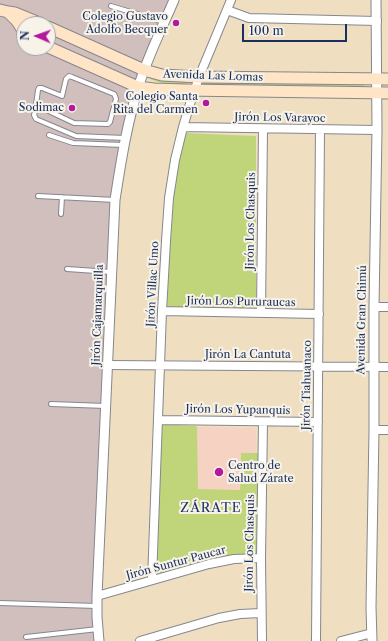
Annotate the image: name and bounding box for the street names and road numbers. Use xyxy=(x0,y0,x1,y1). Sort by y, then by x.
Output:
street label: Avenida Las Lomas xyxy=(163,68,263,84)
street label: Jirón Los Varayoc xyxy=(234,111,326,125)
street label: Jirón Los Chasquis xyxy=(244,172,258,270)
street label: Jirón Villac Umo xyxy=(144,241,162,327)
street label: Jirón Cajamarquilla xyxy=(90,264,106,366)
street label: Avenida Gran Chimú xyxy=(354,265,370,375)
street label: Jirón Los Pururaucas xyxy=(186,294,296,310)
street label: Jirón Tiahuanaco xyxy=(300,340,314,430)
street label: Jirón La Cantuta xyxy=(205,348,291,362)
street label: Jirón Los Yupanquis xyxy=(186,402,290,418)
street label: Jirón Los Chasquis xyxy=(243,494,257,592)
street label: Jirón Suntur Paucar xyxy=(125,543,227,583)

